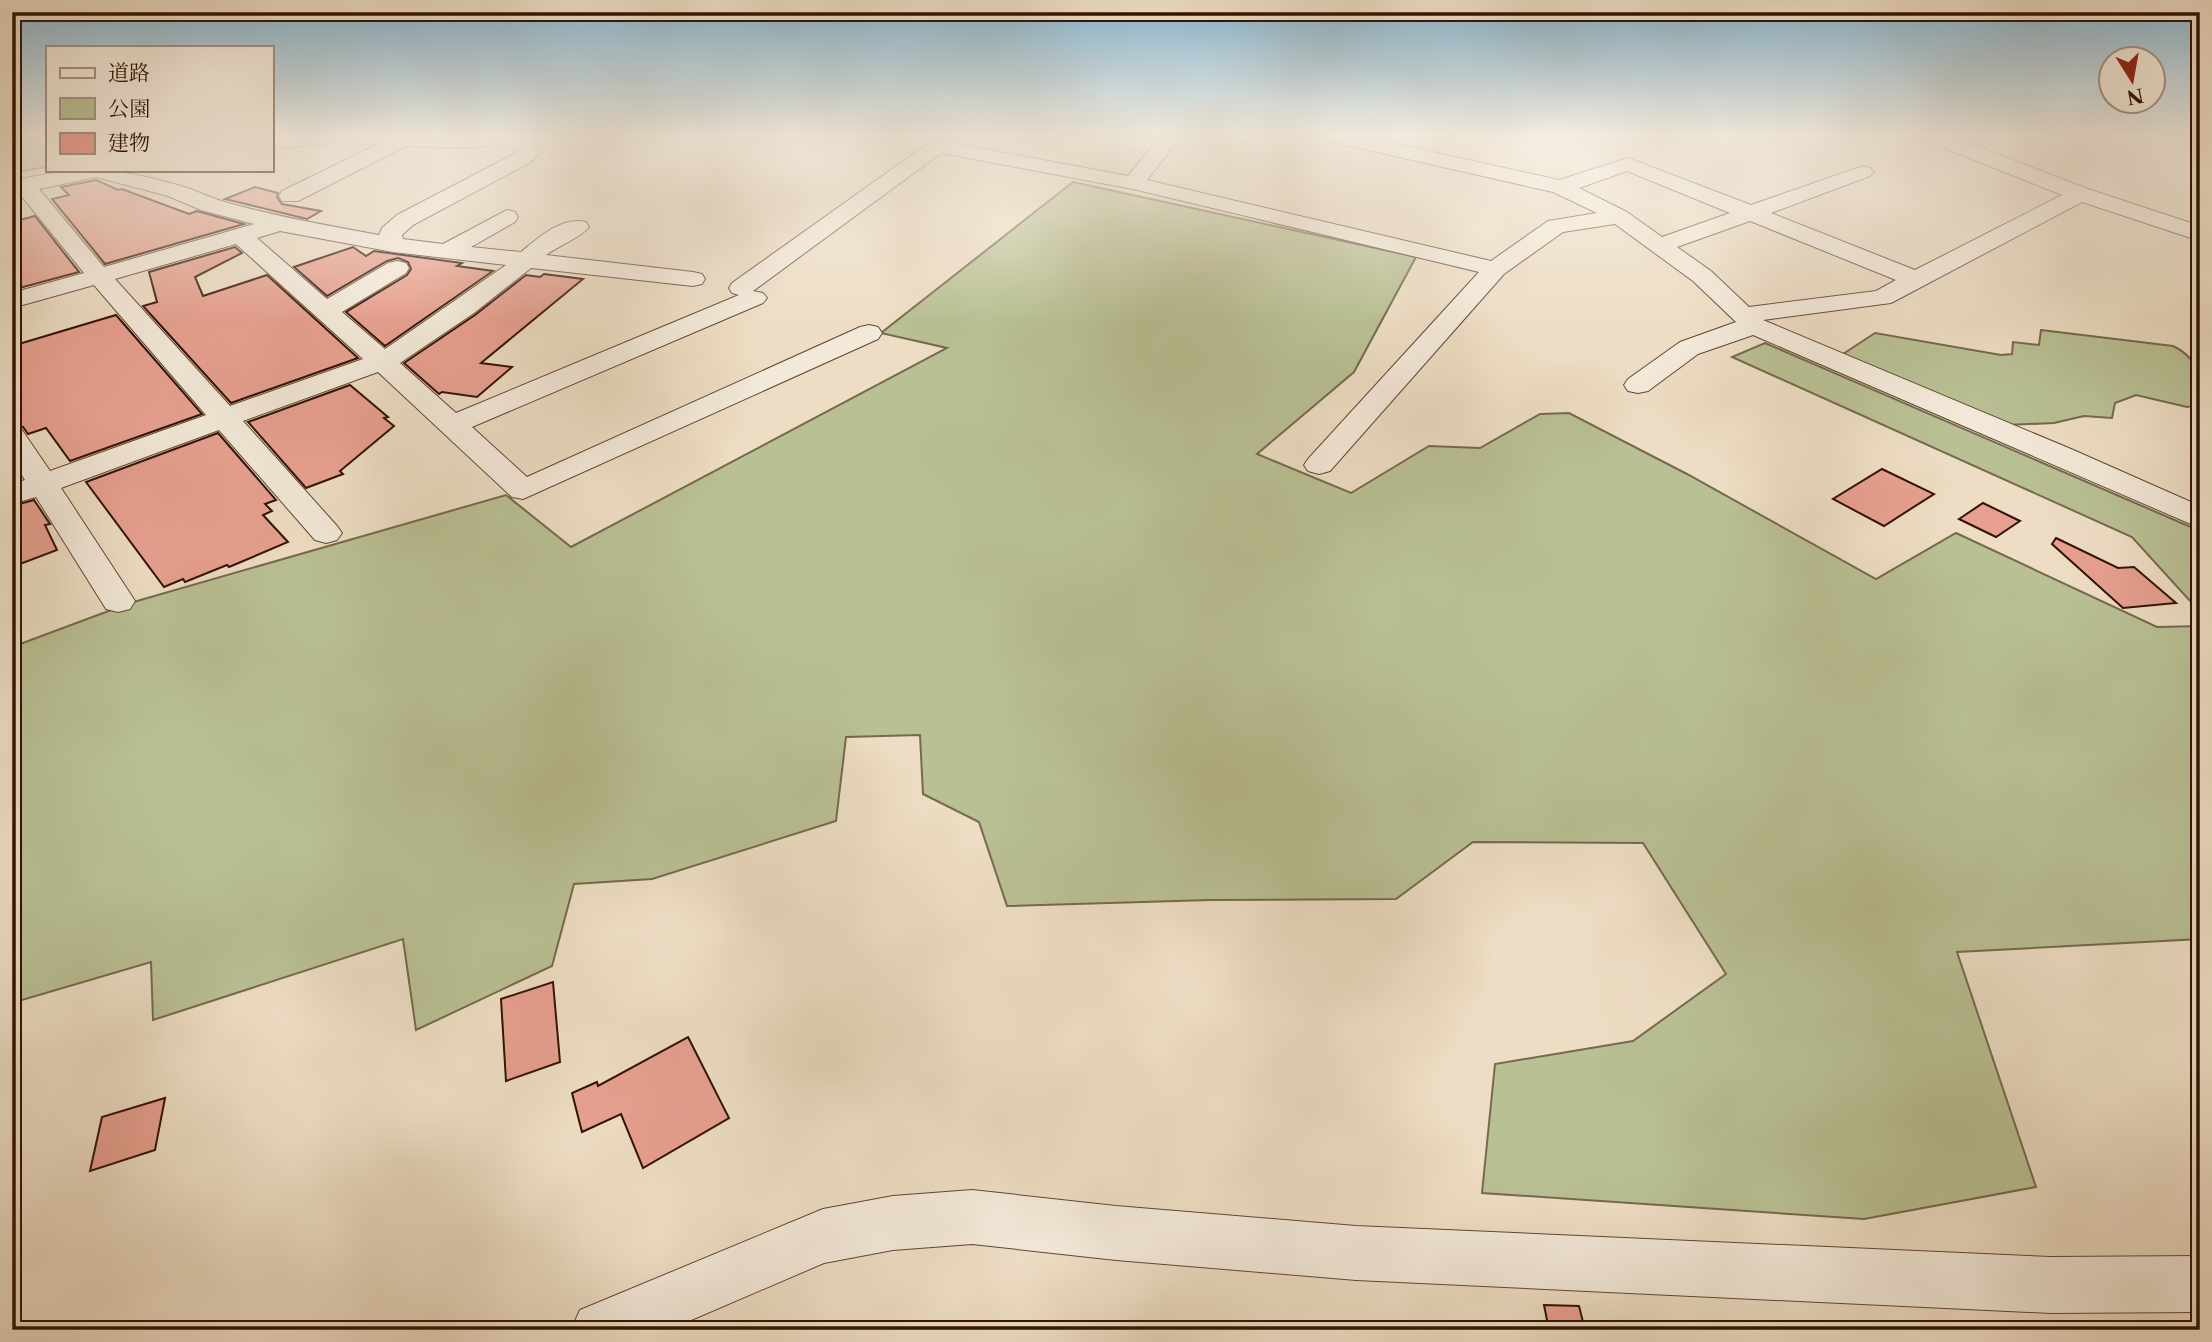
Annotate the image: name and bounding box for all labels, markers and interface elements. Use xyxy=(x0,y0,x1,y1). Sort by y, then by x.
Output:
legend xyxy=(46,46,273,172)
north arrow xyxy=(2096,46,2166,116)
text: 道路 xyxy=(108,60,150,85)
text: N xyxy=(2125,83,2145,109)
text: 公園 xyxy=(108,96,150,121)
text: 建物 xyxy=(108,130,150,155)

